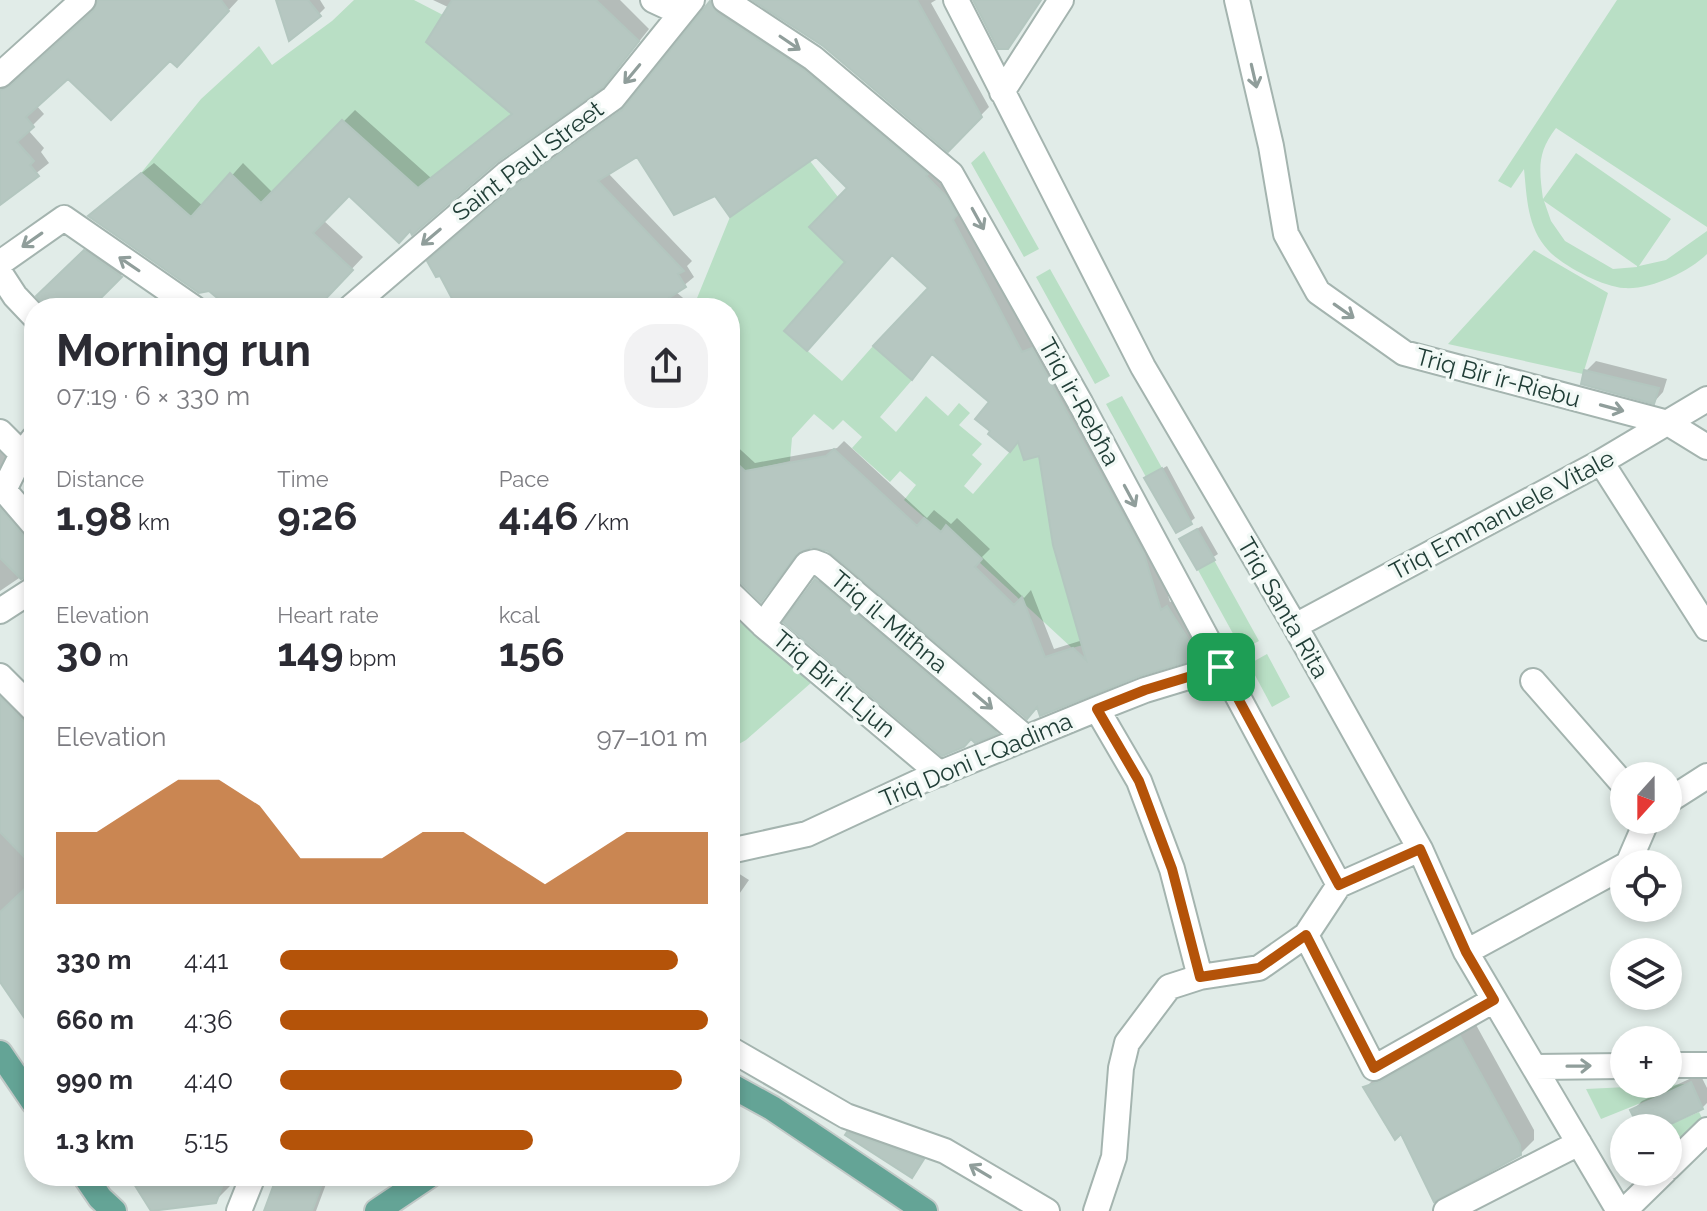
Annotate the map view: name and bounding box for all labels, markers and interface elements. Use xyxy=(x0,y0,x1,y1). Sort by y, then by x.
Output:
one-way arrow xyxy=(778,35,800,51)
one-way arrow xyxy=(623,63,641,84)
one-way arrow xyxy=(1247,63,1262,88)
street label: Saint Paul Street xyxy=(446,94,609,227)
one-way arrow xyxy=(970,207,986,230)
one-way arrow xyxy=(421,228,441,246)
one-way arrow xyxy=(21,232,43,248)
one-way arrow xyxy=(119,256,141,272)
one-way arrow xyxy=(1333,303,1355,319)
button: share xyxy=(624,324,708,408)
text: Morning run xyxy=(56,325,311,376)
street label: Triq ir-Rebħa xyxy=(1033,333,1126,471)
street label: Triq Bir ir-Riebu xyxy=(1413,342,1584,413)
text: 07:19 · 6 × 330 m xyxy=(56,381,250,411)
one-way arrow xyxy=(1598,402,1624,417)
street label: Triq Emmanuele Vitale xyxy=(1384,443,1619,586)
text: Distance xyxy=(56,466,144,492)
text: Time xyxy=(277,466,329,492)
text: Pace xyxy=(499,466,549,492)
one-way arrow xyxy=(1123,483,1138,507)
text: 1.98 xyxy=(56,492,132,539)
text: 9:26 xyxy=(277,492,358,539)
text: 4:46 xyxy=(499,492,579,539)
text: km xyxy=(132,509,170,535)
text: /km xyxy=(579,509,629,535)
street label: Triq Santa Rita xyxy=(1231,532,1335,683)
street label: Triq il-Mitħna xyxy=(825,564,954,679)
text: Elevation xyxy=(56,602,149,628)
text: Heart rate xyxy=(277,602,379,628)
text: kcal xyxy=(499,602,540,628)
street label: Triq Bir il-Ljun xyxy=(767,624,902,743)
text: 30 xyxy=(56,628,103,675)
text: 149 xyxy=(277,628,344,675)
text: 156 xyxy=(499,628,565,675)
pin xyxy=(1187,633,1255,701)
text: m xyxy=(103,645,129,671)
text: bpm xyxy=(344,645,396,671)
icon: arrive xyxy=(1199,645,1243,689)
one-way arrow xyxy=(973,692,993,710)
street label: Triq Doni l-Qadima xyxy=(875,706,1076,813)
text: Elevation xyxy=(56,722,166,752)
text: 97–101 m xyxy=(596,722,708,752)
north arrow xyxy=(1610,762,1682,834)
map controls xyxy=(1610,762,1682,1186)
button: locate xyxy=(1610,850,1682,922)
button: layers xyxy=(1610,938,1682,1010)
text: 330 m xyxy=(56,945,131,975)
text: 4:41 xyxy=(184,945,228,975)
text: 660 m xyxy=(56,1005,134,1035)
text: 4:36 xyxy=(184,1005,233,1035)
button: + xyxy=(1610,1026,1682,1098)
one-way arrow xyxy=(1565,1058,1592,1074)
text: 990 m xyxy=(56,1065,133,1095)
text: 4:40 xyxy=(184,1065,233,1095)
button: − xyxy=(1610,1114,1682,1186)
text: 1.3 km xyxy=(56,1125,134,1155)
text: 5:15 xyxy=(184,1125,228,1155)
one-way arrow xyxy=(969,1163,992,1179)

